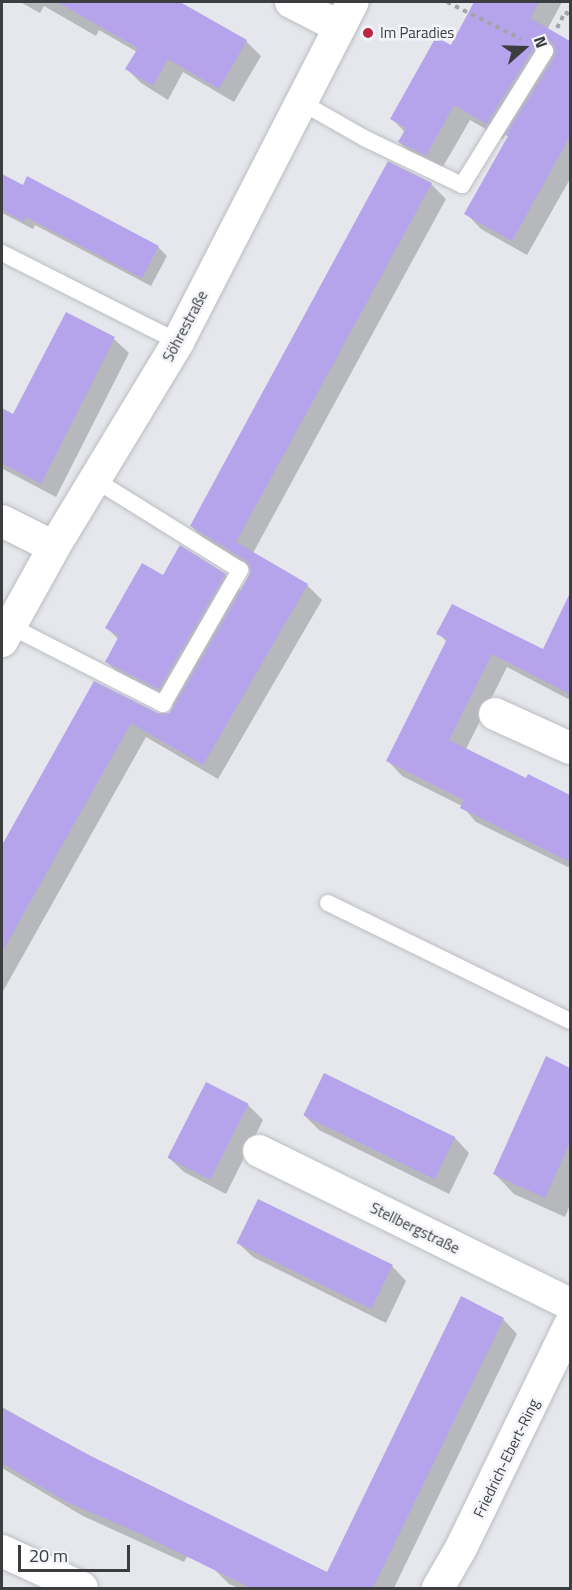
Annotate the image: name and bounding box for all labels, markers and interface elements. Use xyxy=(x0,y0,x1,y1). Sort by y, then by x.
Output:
north arrow xyxy=(494,18,554,78)
place label: Im Paradies xyxy=(380,24,454,42)
marker: Im Paradies xyxy=(361,26,375,40)
text: N xyxy=(528,33,554,51)
street label: Söhrestraße xyxy=(159,287,211,365)
street label: Stellbergstraße xyxy=(367,1199,463,1257)
street label: Friedrich-Ebert-Ring xyxy=(469,1396,543,1520)
scale bar xyxy=(21,1533,134,1571)
text: 20 m xyxy=(29,1542,68,1569)

